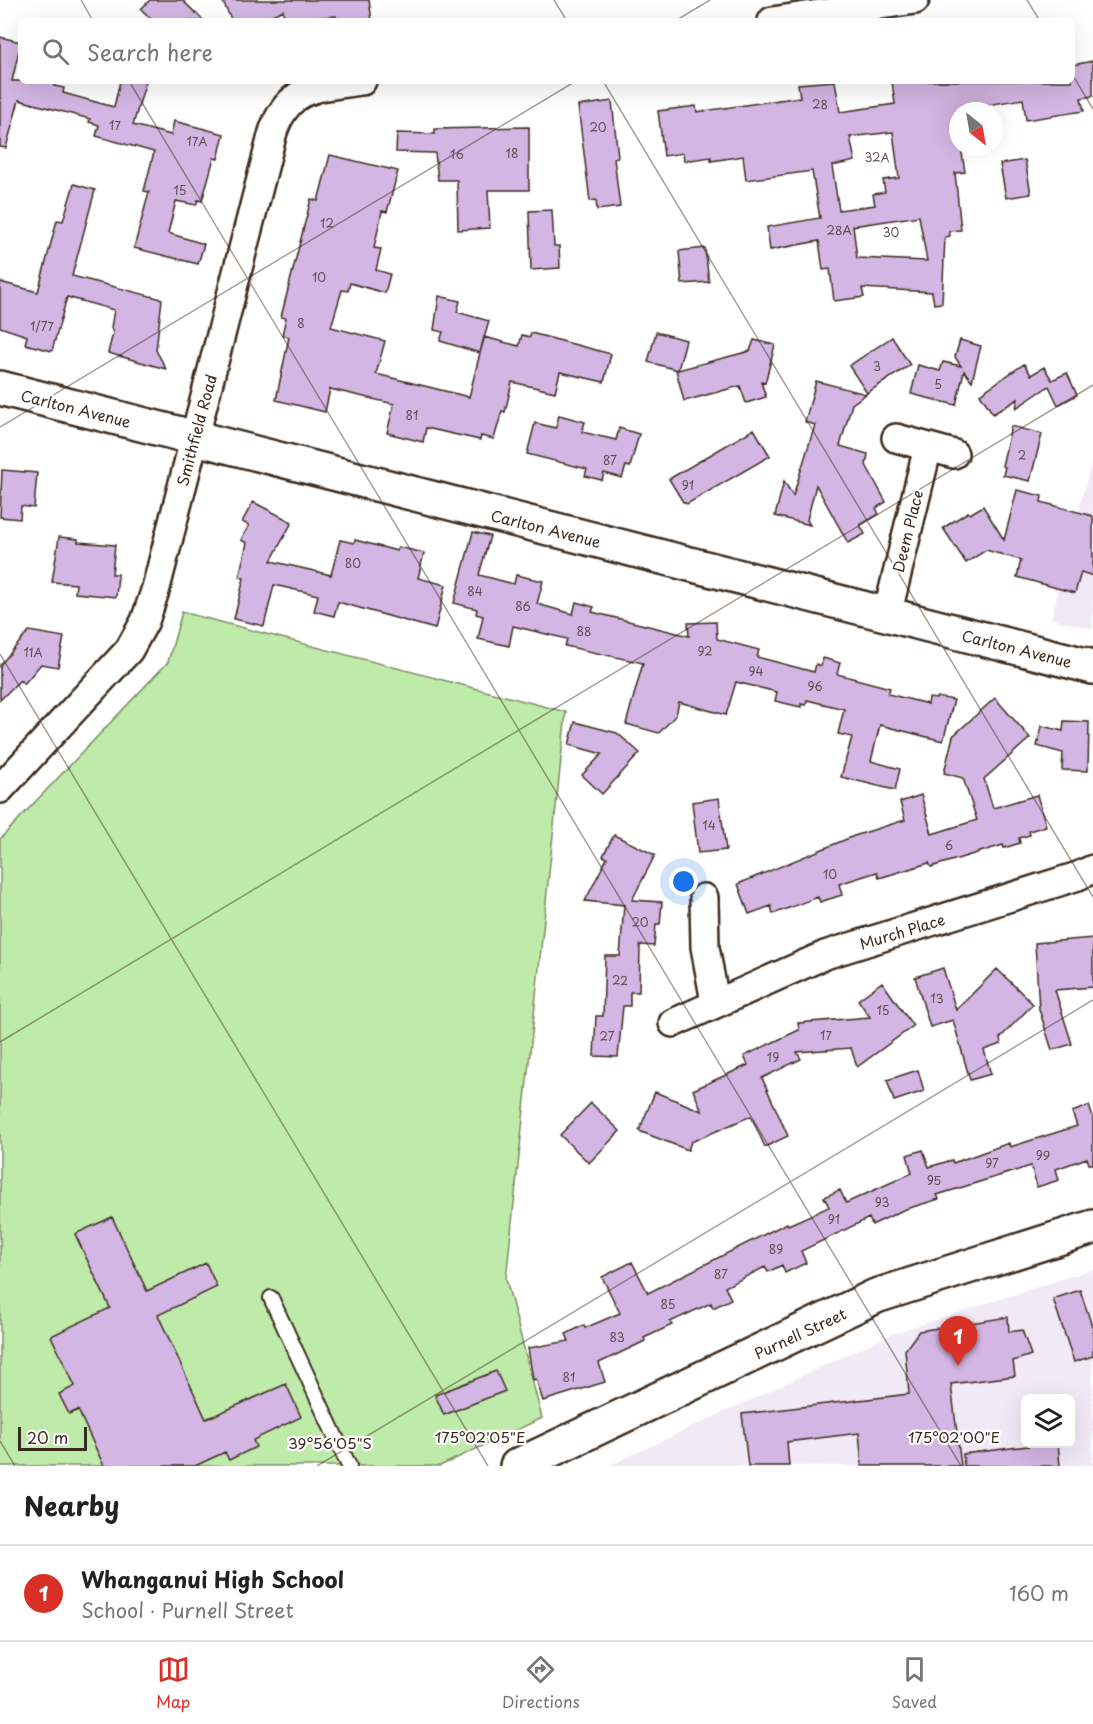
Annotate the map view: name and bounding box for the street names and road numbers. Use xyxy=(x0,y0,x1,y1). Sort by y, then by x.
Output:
street label: Smithfield Road xyxy=(170,372,222,488)
street label: Carlton Avenue xyxy=(19,383,133,433)
street label: Deem Place xyxy=(886,488,928,574)
street label: Carlton Avenue xyxy=(489,503,603,553)
street label: Carlton Avenue xyxy=(960,623,1074,673)
street label: Murch Place xyxy=(857,907,947,955)
street label: Purnell Street xyxy=(750,1302,850,1364)

